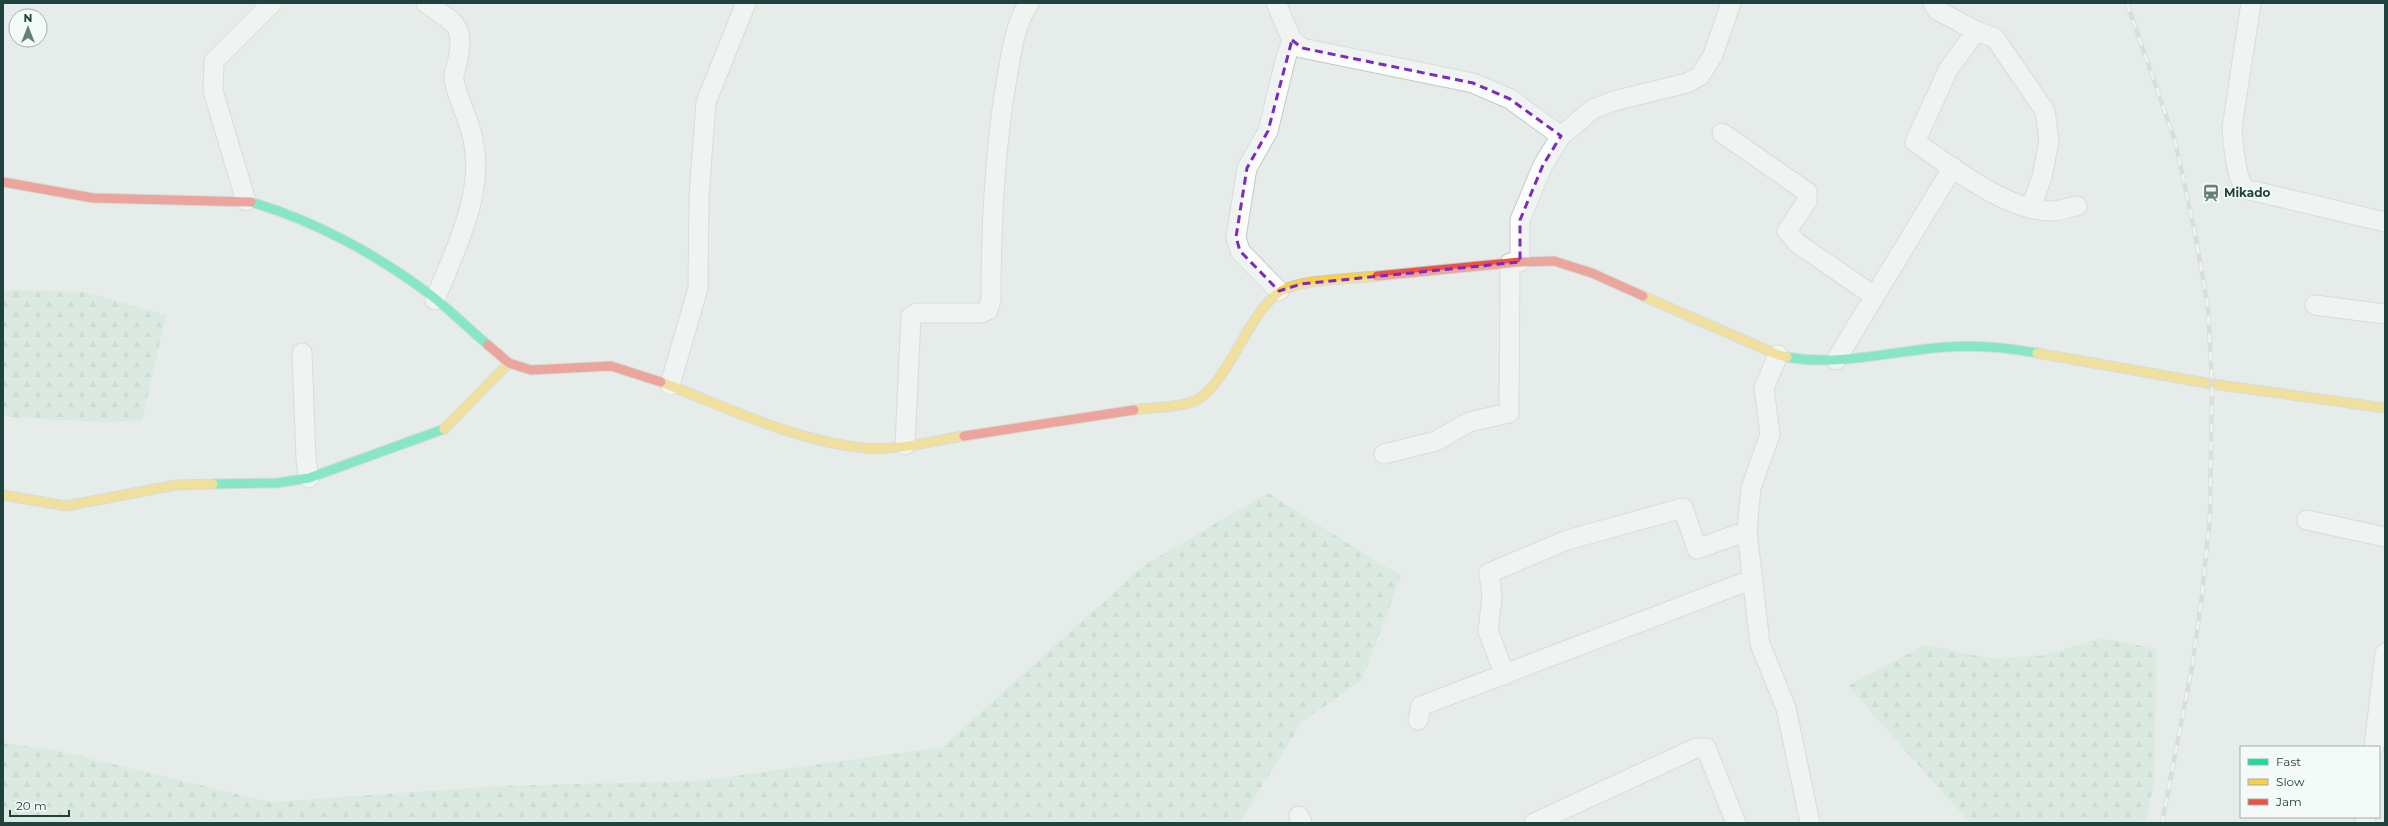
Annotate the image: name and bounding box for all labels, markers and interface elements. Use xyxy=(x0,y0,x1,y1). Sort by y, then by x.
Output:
north arrow xyxy=(8,8,48,48)
text: N xyxy=(24,11,32,25)
station icon: Mikado xyxy=(2201,183,2221,203)
place label: Mikado xyxy=(2224,185,2271,200)
legend xyxy=(2240,746,2380,818)
text: Fast xyxy=(2276,754,2301,769)
text: Slow xyxy=(2276,774,2305,789)
scale bar xyxy=(10,792,69,818)
text: Jam xyxy=(2275,794,2302,809)
text: 20 m xyxy=(16,798,47,813)

